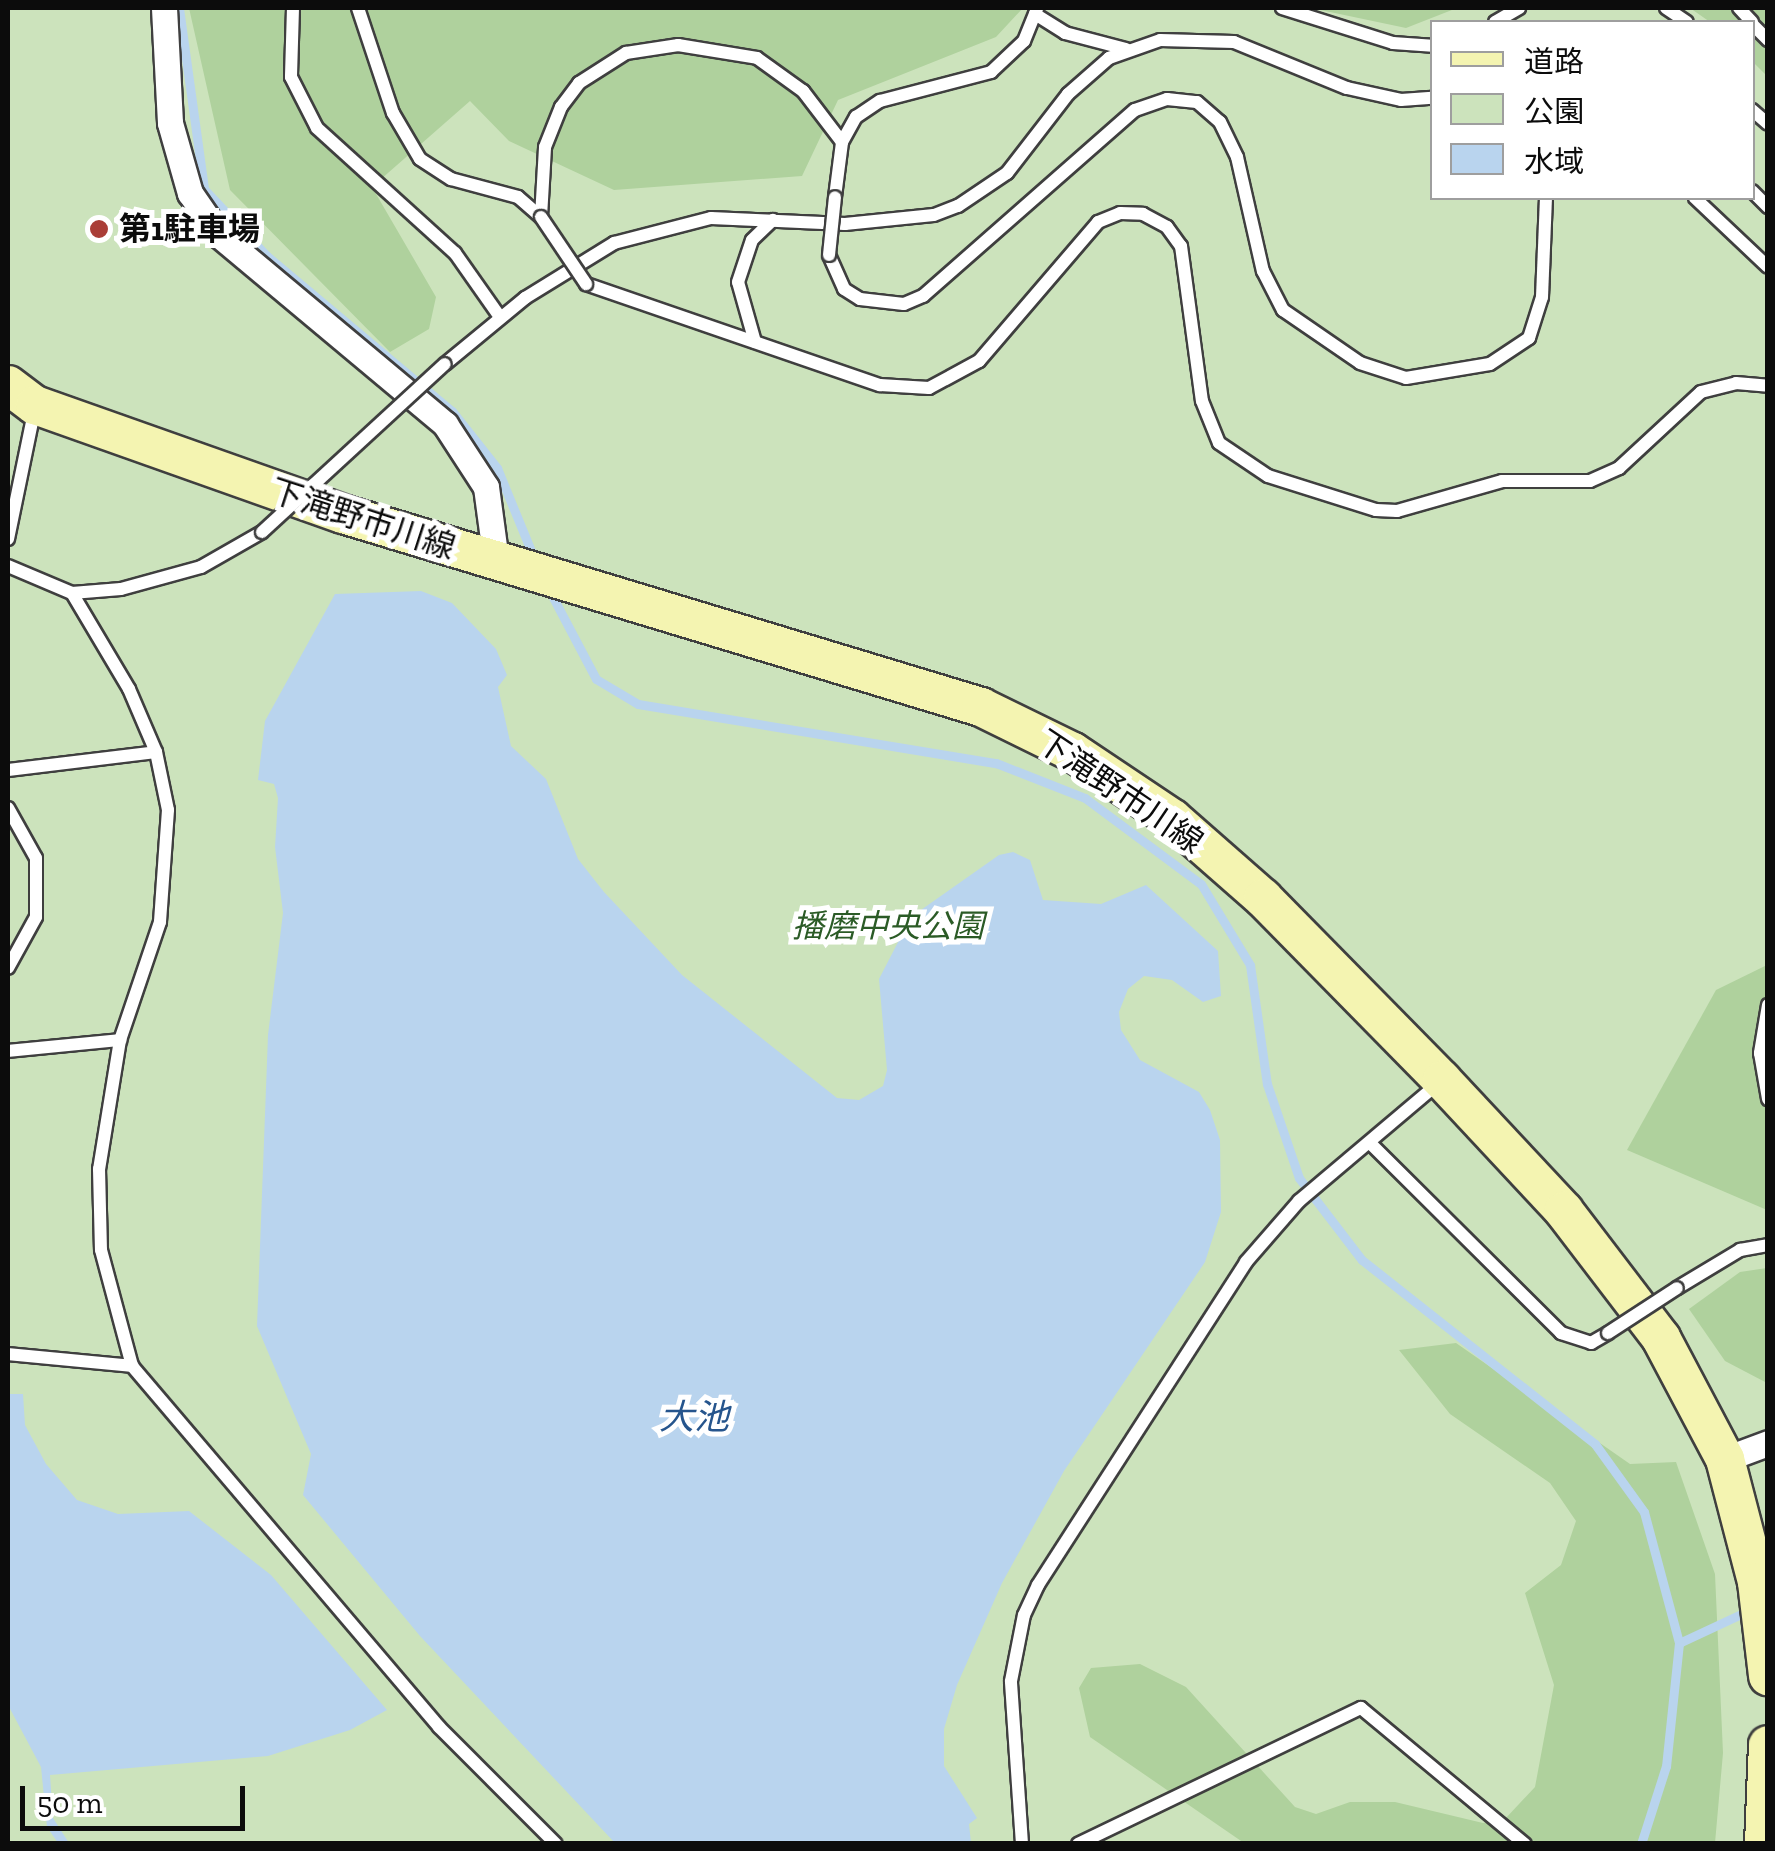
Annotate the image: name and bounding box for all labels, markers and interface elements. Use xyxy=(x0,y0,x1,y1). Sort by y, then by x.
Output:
legend xyxy=(1430,20,1755,200)
text: 道路 xyxy=(1524,44,1584,80)
text: 公園 xyxy=(1524,94,1584,130)
text: 水域 xyxy=(1524,144,1584,180)
place label: 第1駐車場 xyxy=(119,210,260,248)
marker: 第1駐車場 xyxy=(88,218,110,240)
street label: 下滝野市川線 xyxy=(266,471,460,567)
street label: 下滝野市川線 xyxy=(1030,722,1210,862)
park label: 播磨中央公園 xyxy=(792,907,984,945)
water label: 大池 xyxy=(659,1396,729,1438)
scale bar xyxy=(25,1766,250,1828)
text: 50 m xyxy=(37,1785,102,1821)

